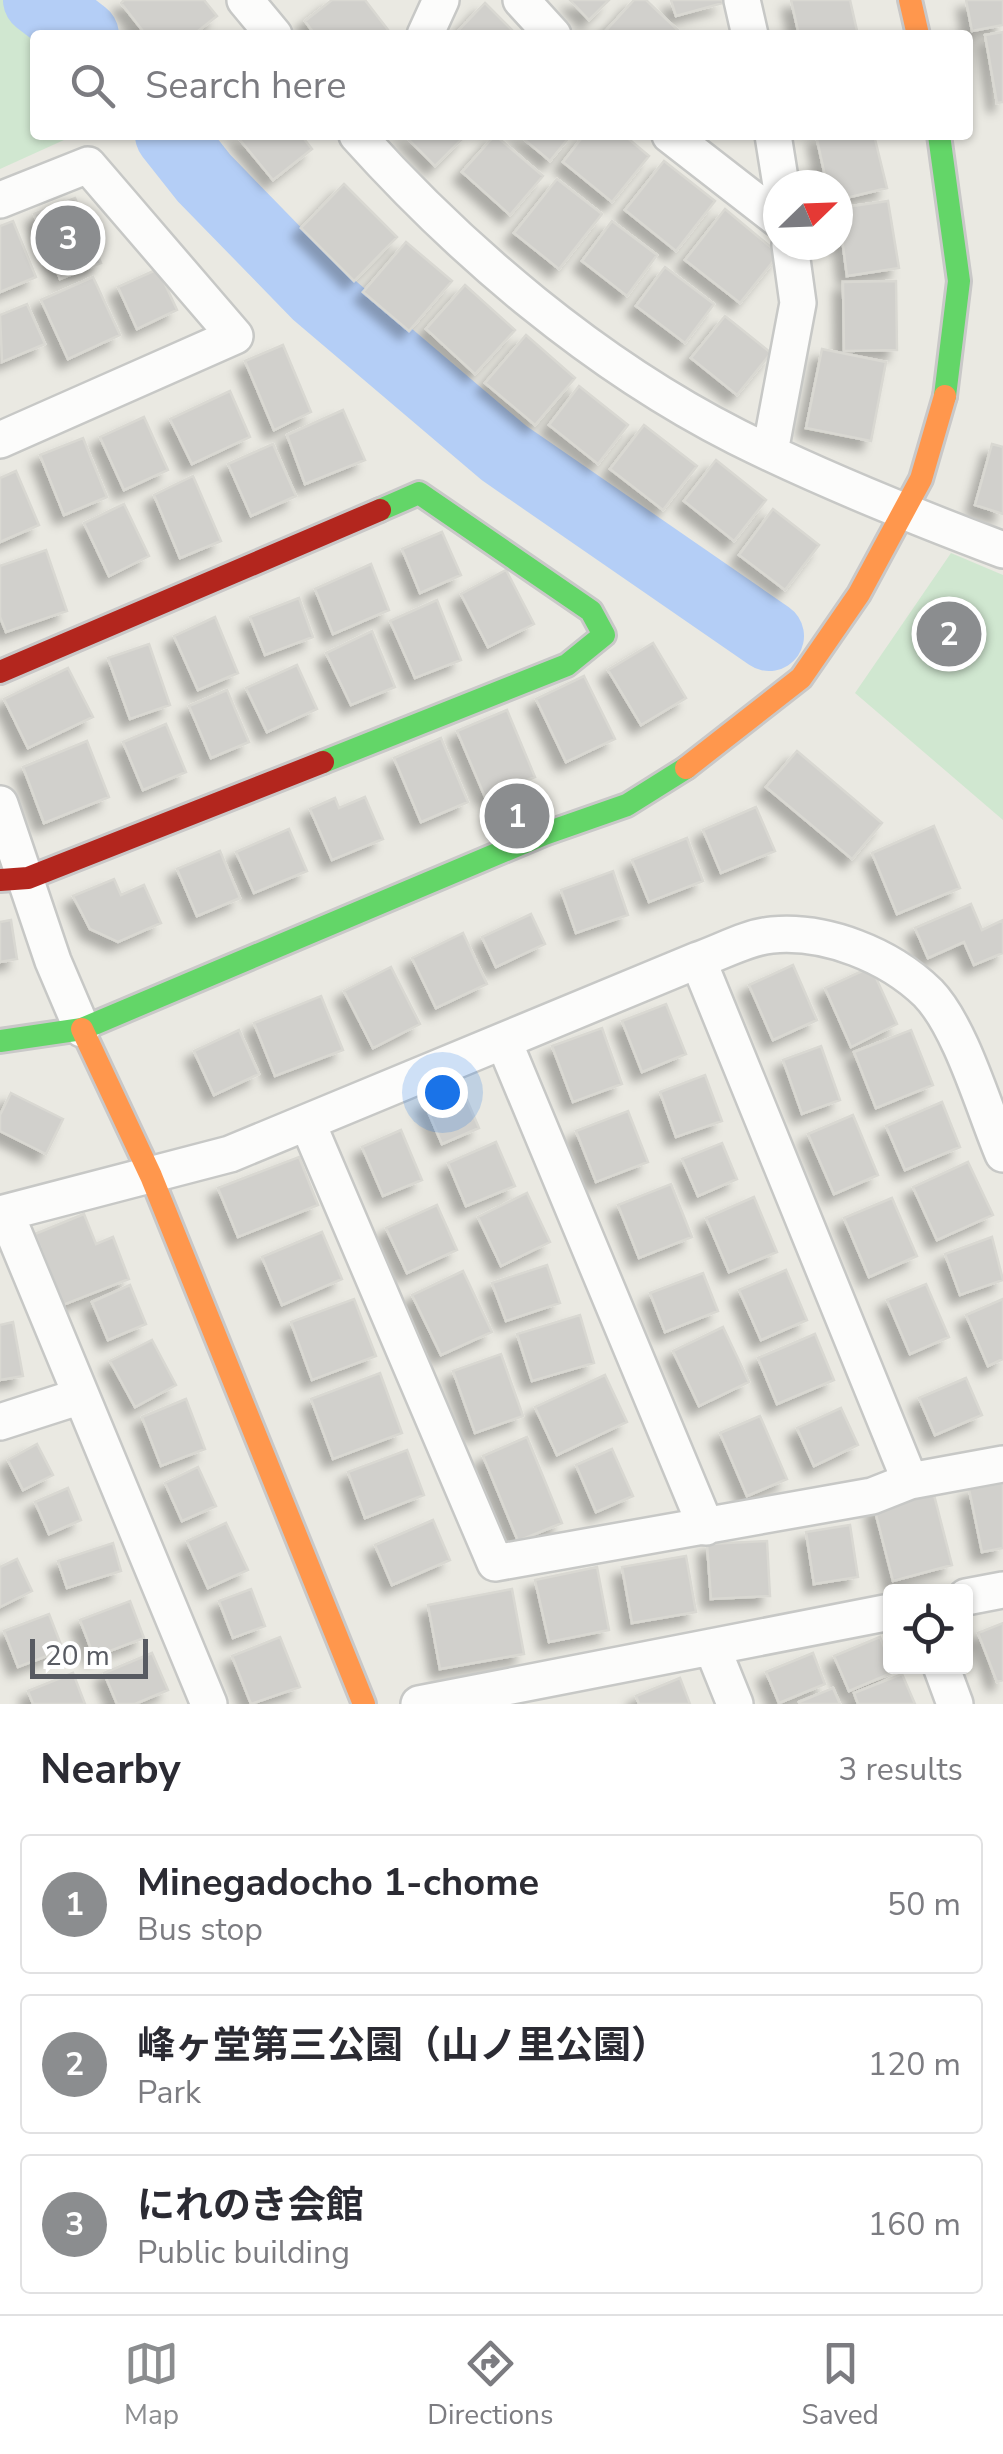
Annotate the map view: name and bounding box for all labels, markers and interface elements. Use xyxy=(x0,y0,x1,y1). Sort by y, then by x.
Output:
search box xyxy=(30,30,973,140)
icon: search xyxy=(65,58,120,113)
text: Search here xyxy=(145,60,346,111)
north arrow xyxy=(763,170,853,260)
pin: 3 xyxy=(36,200,100,276)
pin: 2 xyxy=(916,596,982,672)
pin: 1 xyxy=(484,778,550,854)
your location xyxy=(417,1067,468,1118)
map controls xyxy=(883,1584,973,1674)
button: locate xyxy=(883,1584,973,1674)
scale bar xyxy=(30,1634,148,1678)
text: 20 m xyxy=(45,1637,110,1675)
text: Nearby xyxy=(40,1741,181,1798)
text: 3 results xyxy=(838,1748,963,1791)
text: Minegadocho 1-chome xyxy=(137,1857,539,1908)
text: 1 xyxy=(65,1883,84,1926)
text: 50 m xyxy=(887,1883,961,1926)
text: Bus stop xyxy=(137,1908,263,1951)
text: 峰ヶ堂第三公園（山ノ里公園） xyxy=(137,2020,669,2071)
text: 2 xyxy=(65,2043,84,2086)
text: 120 m xyxy=(868,2043,961,2086)
text: Park xyxy=(137,2071,201,2114)
text: にれのき会館 xyxy=(137,2180,364,2231)
text: 3 xyxy=(65,2203,84,2246)
text: 160 m xyxy=(868,2203,961,2246)
text: Public building xyxy=(137,2231,350,2274)
tab: Map xyxy=(124,2336,179,2434)
tab: Directions xyxy=(427,2336,553,2434)
tab: Saved xyxy=(802,2336,879,2434)

